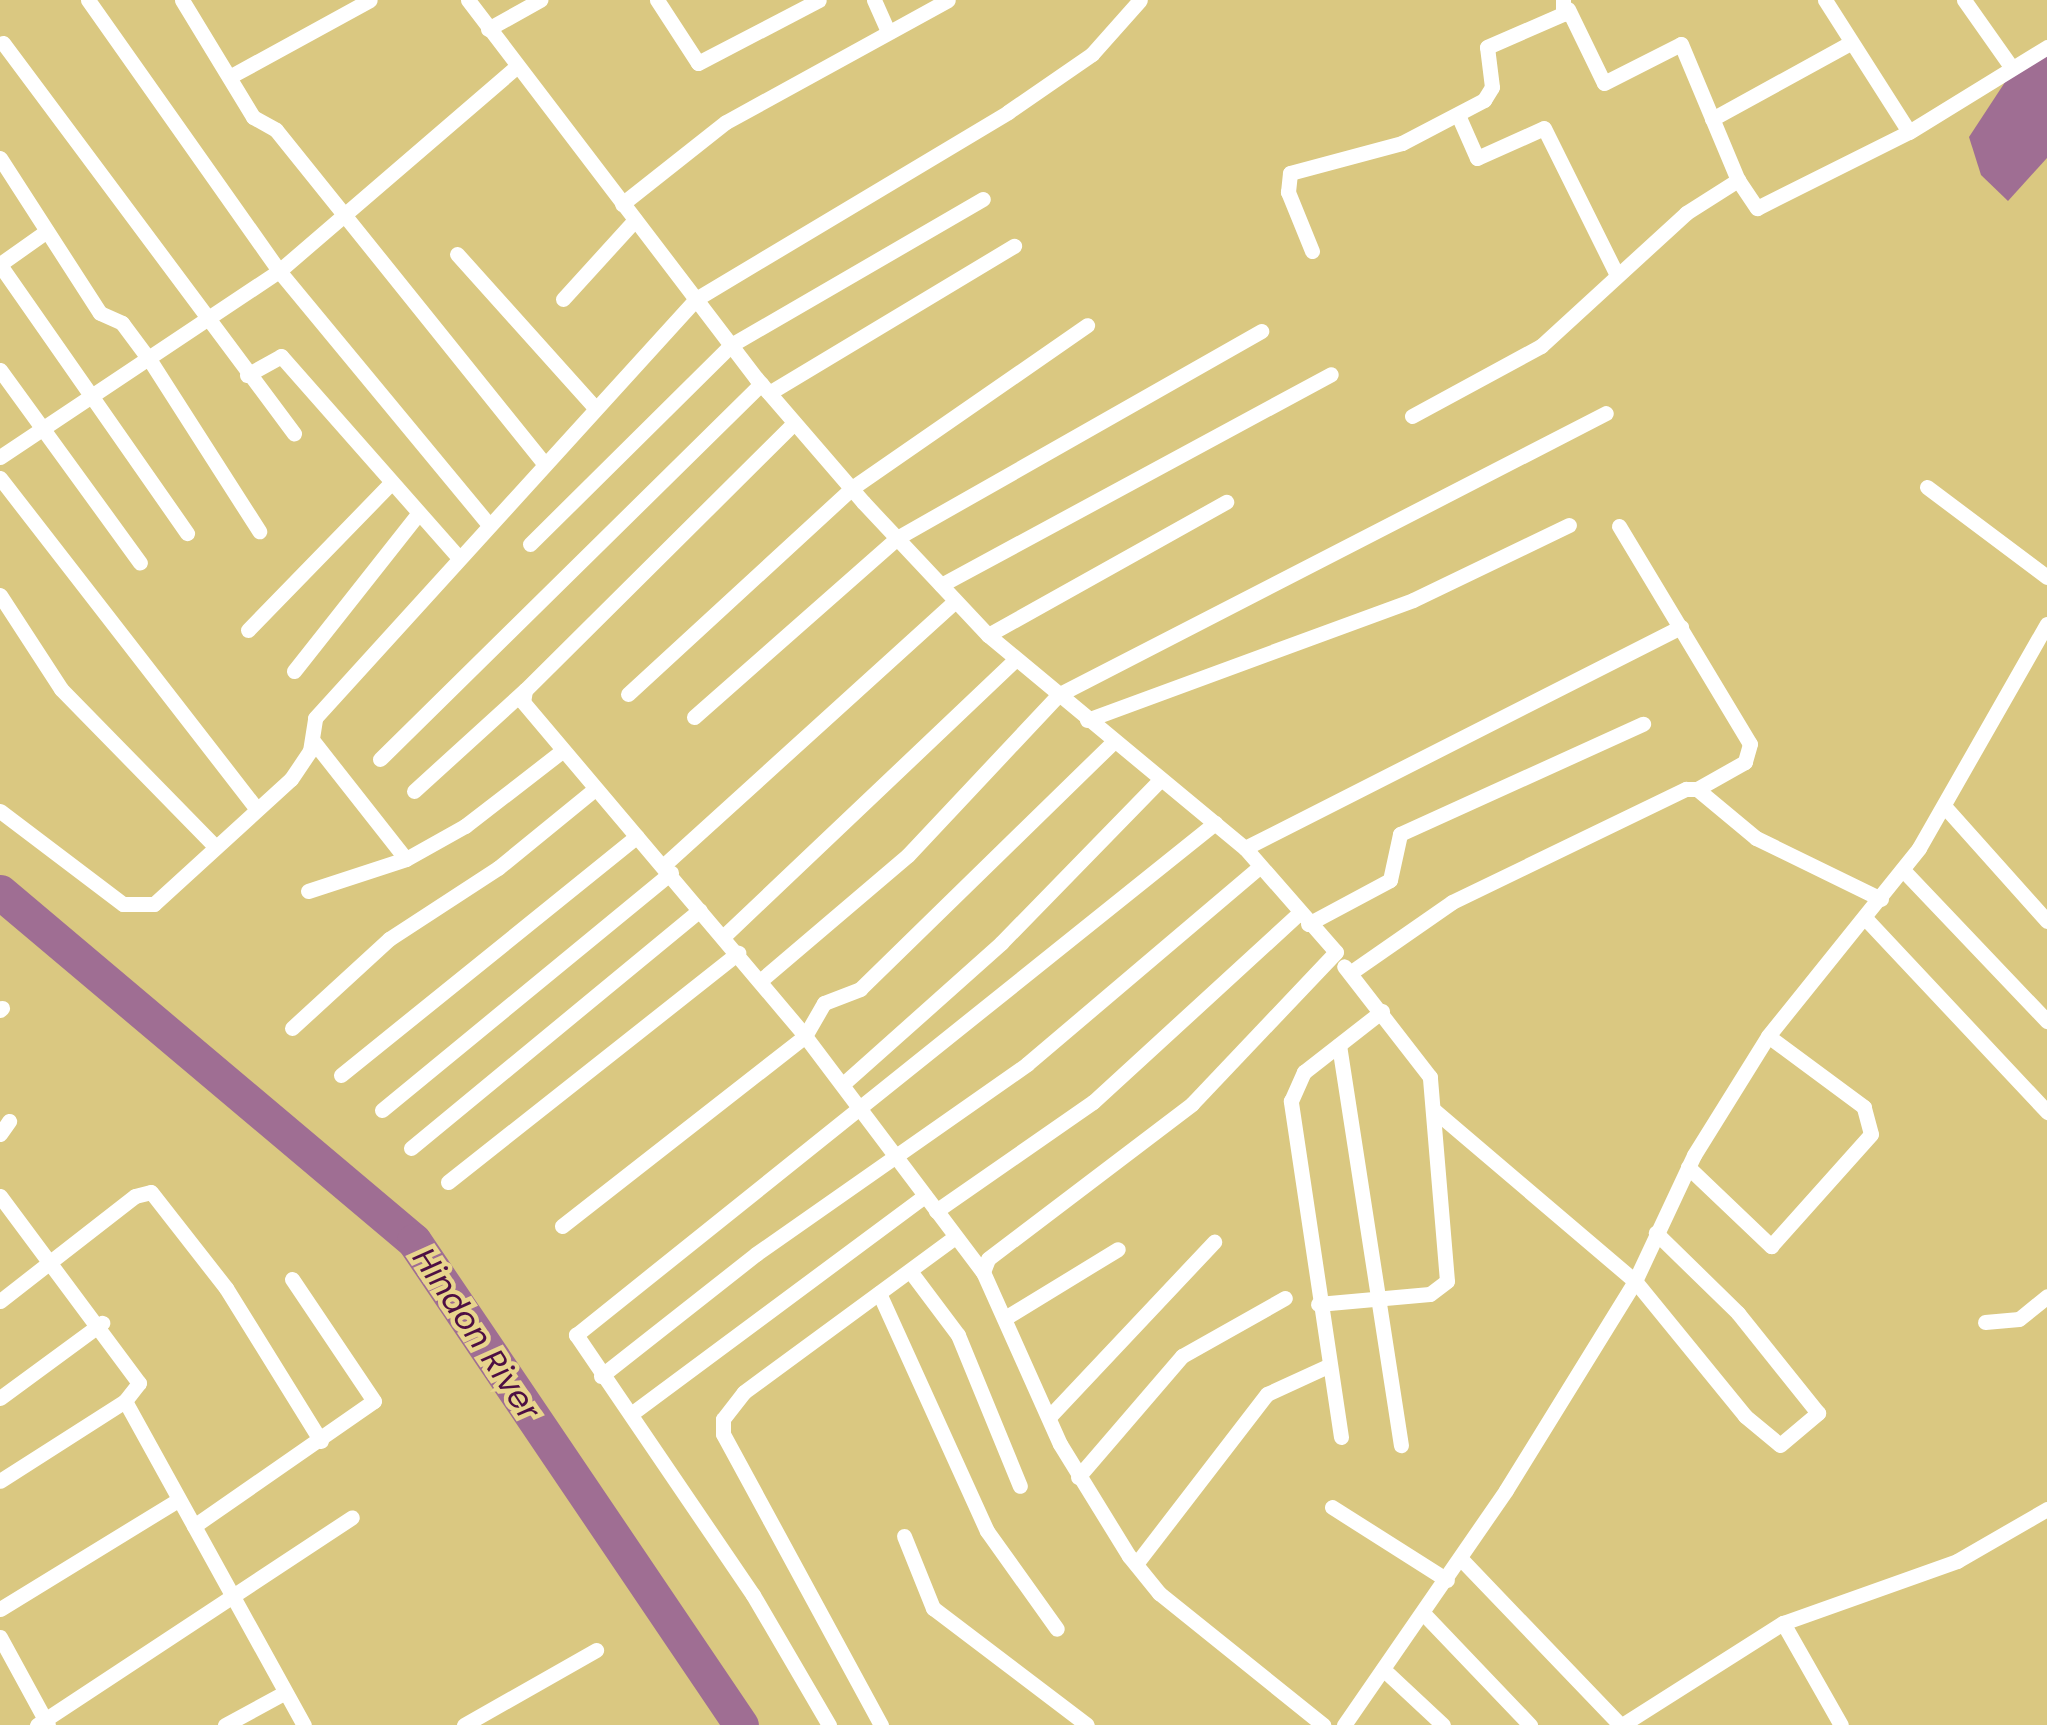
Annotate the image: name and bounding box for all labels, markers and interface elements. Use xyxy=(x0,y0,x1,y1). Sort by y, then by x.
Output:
water label: Hindon River xyxy=(404,1241,548,1427)

